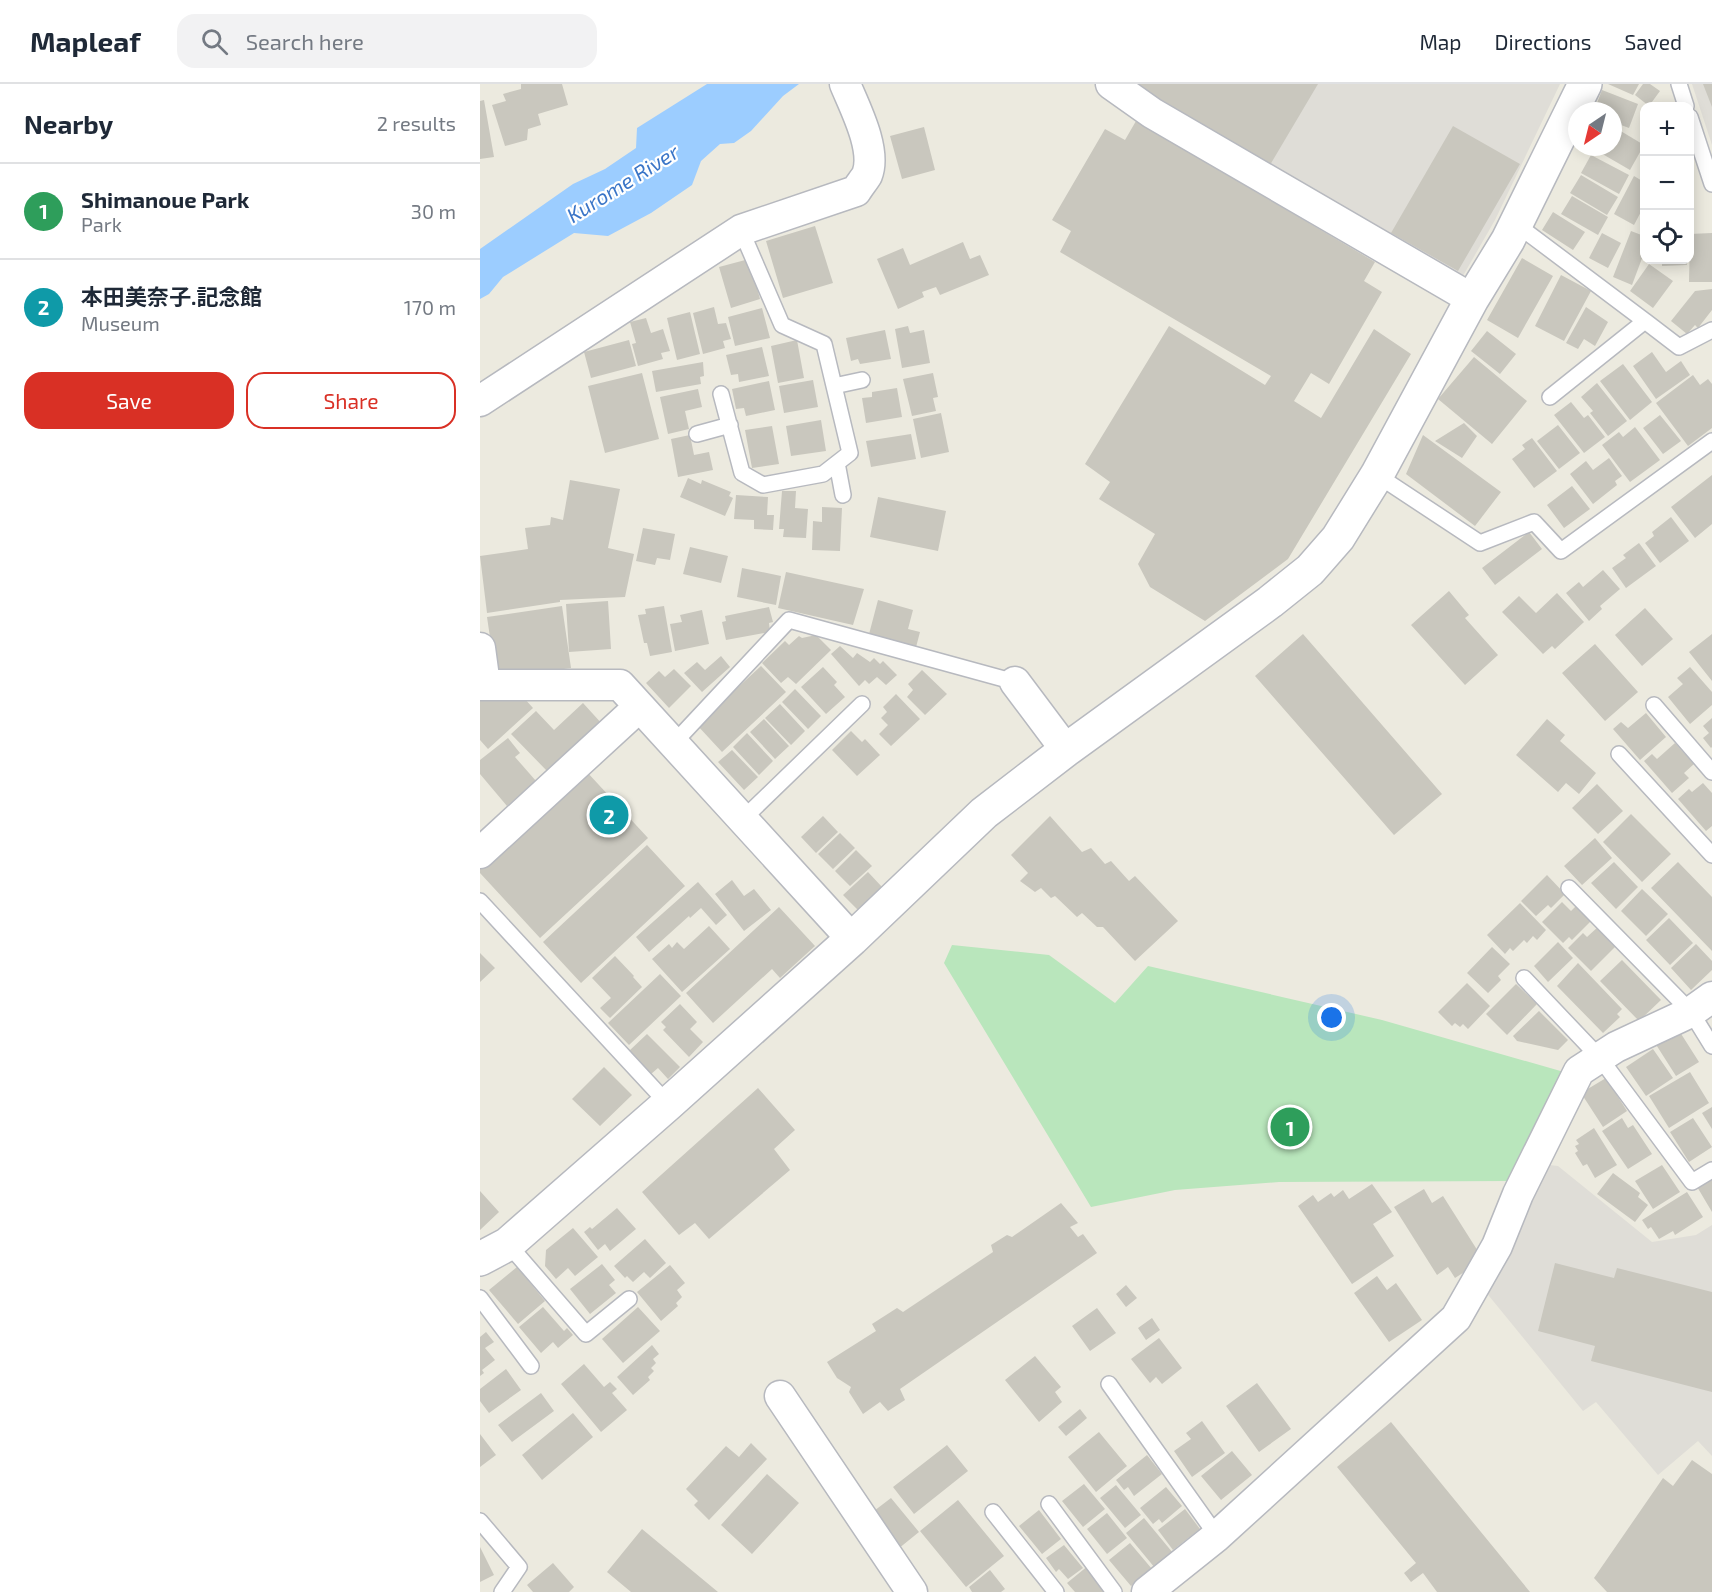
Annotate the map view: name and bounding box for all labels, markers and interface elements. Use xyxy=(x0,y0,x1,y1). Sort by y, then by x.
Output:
search box xyxy=(177,14,597,68)
text: Mapleaf xyxy=(30,24,141,58)
icon: search xyxy=(198,25,231,58)
text: Search here xyxy=(246,28,364,54)
text: Map xyxy=(1419,29,1462,54)
text: Directions xyxy=(1495,29,1591,54)
text: Saved xyxy=(1624,29,1682,54)
north arrow xyxy=(1568,102,1622,156)
map controls xyxy=(1640,102,1694,264)
button: + xyxy=(1640,102,1694,156)
text: Nearby xyxy=(24,108,113,139)
text: 2 results xyxy=(377,111,456,135)
water label: Kurome River xyxy=(562,138,683,227)
button: − xyxy=(1640,156,1694,210)
text: Shimanoue Park xyxy=(81,186,249,212)
text: 1 xyxy=(39,199,48,223)
text: 30 m xyxy=(411,199,456,223)
button: locate xyxy=(1640,210,1694,264)
text: Park xyxy=(81,212,122,236)
text: 本田美奈子.記念館 xyxy=(81,283,262,309)
text: 2 xyxy=(38,295,49,319)
text: 170 m xyxy=(404,295,456,319)
text: Museum xyxy=(81,311,160,335)
button: Save xyxy=(24,372,234,429)
button: Share xyxy=(246,372,456,429)
pin: 2 xyxy=(590,792,628,838)
your location xyxy=(1317,1003,1346,1032)
pin: 1 xyxy=(1270,1104,1310,1150)

